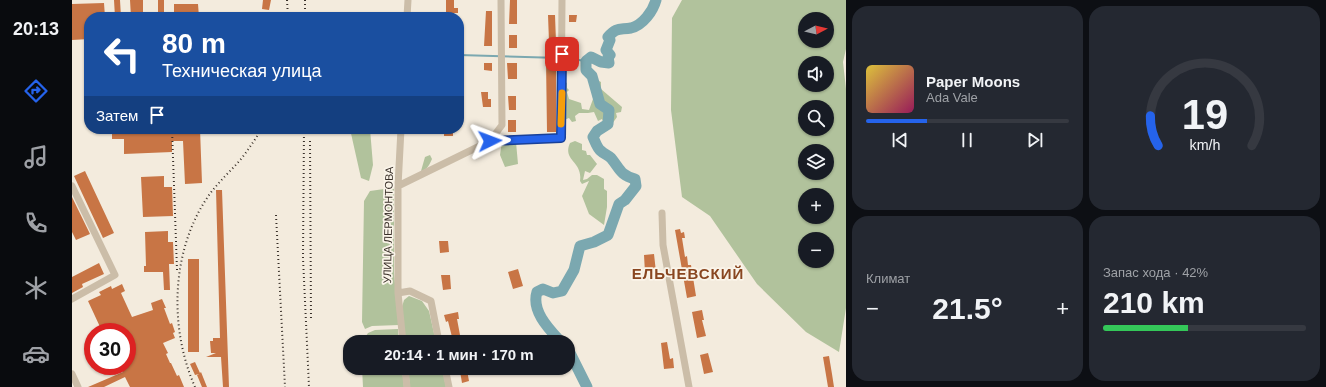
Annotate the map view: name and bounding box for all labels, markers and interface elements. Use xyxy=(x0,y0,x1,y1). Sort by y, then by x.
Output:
north arrow xyxy=(798,12,834,48)
map controls xyxy=(798,12,834,268)
text: 20:13 xyxy=(13,19,59,39)
icon: left xyxy=(96,28,148,80)
text: 80 m xyxy=(162,28,226,59)
pin xyxy=(545,37,579,71)
icon: arrive xyxy=(551,43,573,65)
button: sound xyxy=(798,56,834,92)
text: Техническая улица xyxy=(162,61,322,81)
text: Paper Moons xyxy=(926,73,1020,90)
icon: directions xyxy=(22,77,50,105)
text: Ada Vale xyxy=(926,90,978,105)
text: 19 xyxy=(1181,91,1228,138)
button: search xyxy=(798,100,834,136)
icon: arrive xyxy=(146,104,168,126)
text: Затем xyxy=(96,107,138,124)
position arrow xyxy=(469,120,511,162)
icon: previous xyxy=(889,129,911,151)
icon: pause xyxy=(956,129,978,151)
icon: next xyxy=(1024,129,1046,151)
text: km/h xyxy=(1189,136,1220,152)
icon: music xyxy=(22,143,50,171)
button: layers xyxy=(798,144,834,180)
street label: УЛИЦА ЛЕРМОНТОВА xyxy=(381,166,395,284)
button: + xyxy=(798,188,834,224)
icon: phone xyxy=(22,209,50,237)
button: − xyxy=(798,232,834,268)
district label: ЕЛЬЧЕВСКИЙ xyxy=(632,265,744,282)
text: Запас хода · 42% xyxy=(1103,265,1208,280)
text: Климат xyxy=(866,271,910,286)
icon: climate xyxy=(22,274,50,302)
text: 210 km xyxy=(1103,286,1205,319)
text: 21.5° xyxy=(932,292,1003,325)
text: − xyxy=(866,296,879,321)
text: + xyxy=(1056,296,1069,321)
speed limit sign: 30 xyxy=(84,323,136,375)
icon: car xyxy=(22,340,50,368)
text: 20:14 · 1 мин · 170 m xyxy=(384,346,534,363)

